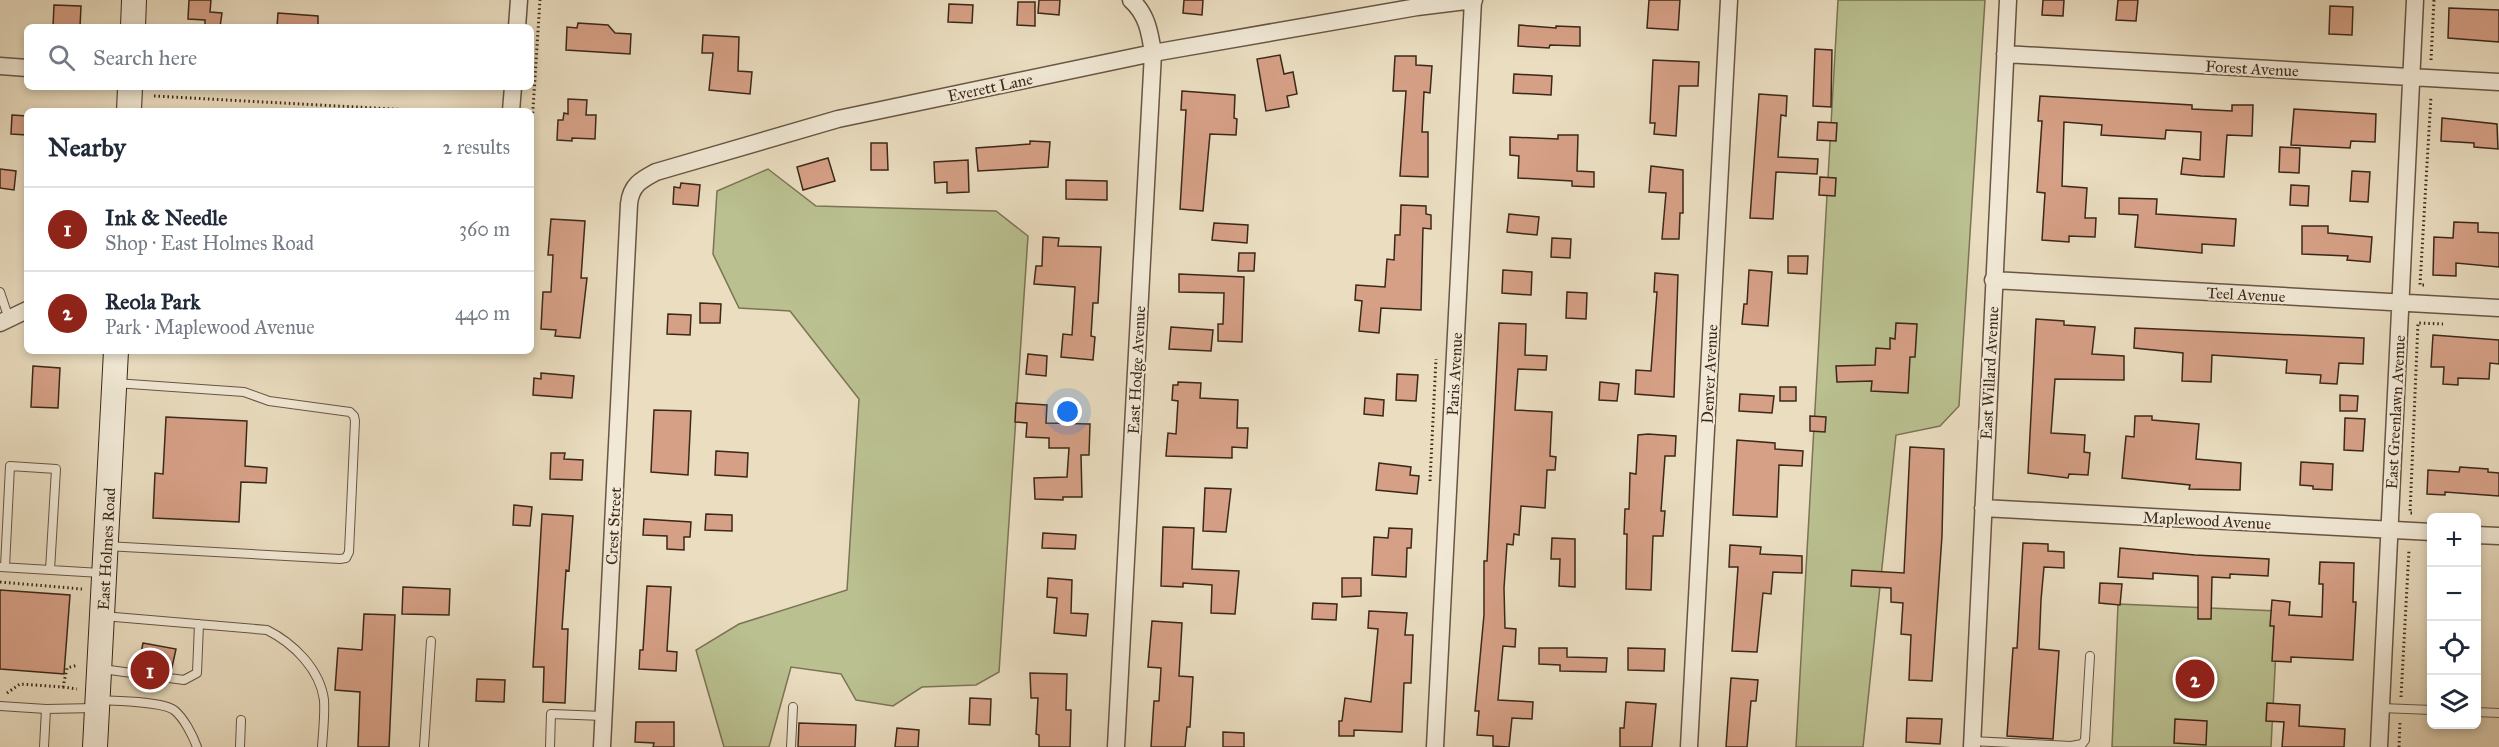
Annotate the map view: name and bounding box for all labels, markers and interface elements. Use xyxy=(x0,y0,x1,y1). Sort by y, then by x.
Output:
search box xyxy=(24,24,534,90)
icon: search xyxy=(45,41,78,74)
text: Search here xyxy=(93,44,197,71)
street label: Forest Avenue xyxy=(2205,57,2300,80)
street label: Everett Lane xyxy=(946,69,1035,106)
text: Nearby xyxy=(48,131,126,163)
text: 2 results xyxy=(442,135,510,159)
text: Ink & Needle xyxy=(105,204,227,231)
text: 1 xyxy=(64,217,71,241)
text: 360 m xyxy=(459,217,510,241)
text: Shop · East Holmes Road xyxy=(105,231,314,255)
street label: Teel Avenue xyxy=(2206,283,2286,306)
text: Reola Park xyxy=(105,288,200,315)
text: 2 xyxy=(63,301,72,325)
text: 440 m xyxy=(455,301,510,325)
street label: East Hodge Avenue xyxy=(1124,305,1150,435)
street label: East Willard Avenue xyxy=(1977,305,2003,440)
text: Park · Maplewood Avenue xyxy=(105,315,315,339)
street label: Denver Avenue xyxy=(1697,324,1722,424)
street label: Paris Avenue xyxy=(1443,332,1466,416)
street label: East Greenlawn Avenue xyxy=(2382,334,2409,490)
your location xyxy=(1053,397,1082,426)
street label: Crest Street xyxy=(602,486,625,566)
street label: East Holmes Road xyxy=(94,487,119,611)
street label: Maplewood Avenue xyxy=(2142,508,2272,533)
map controls xyxy=(2427,513,2481,729)
button: + xyxy=(2427,513,2481,567)
button: − xyxy=(2427,567,2481,621)
button: locate xyxy=(2427,621,2481,675)
pin: 1 xyxy=(130,648,170,692)
pin: 2 xyxy=(2176,656,2214,702)
button: layers xyxy=(2427,675,2481,729)

